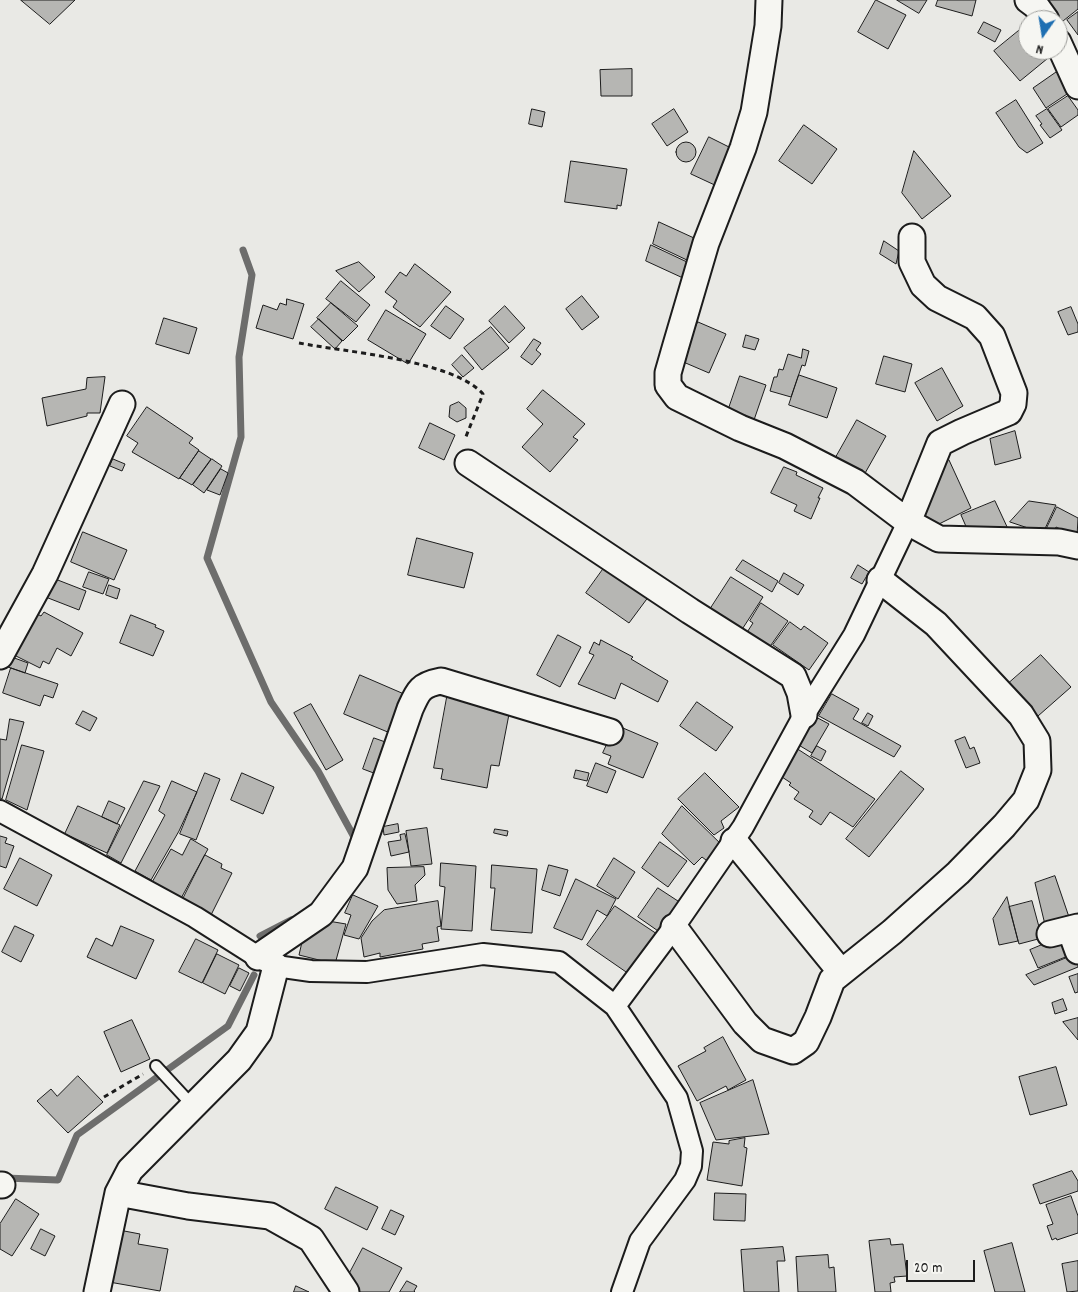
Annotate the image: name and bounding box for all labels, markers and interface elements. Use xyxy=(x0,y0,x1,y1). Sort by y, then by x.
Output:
north arrow xyxy=(1018,10,1068,60)
text: N xyxy=(1034,38,1045,59)
scale bar xyxy=(908,1250,977,1282)
text: 20 m xyxy=(914,1258,942,1280)

